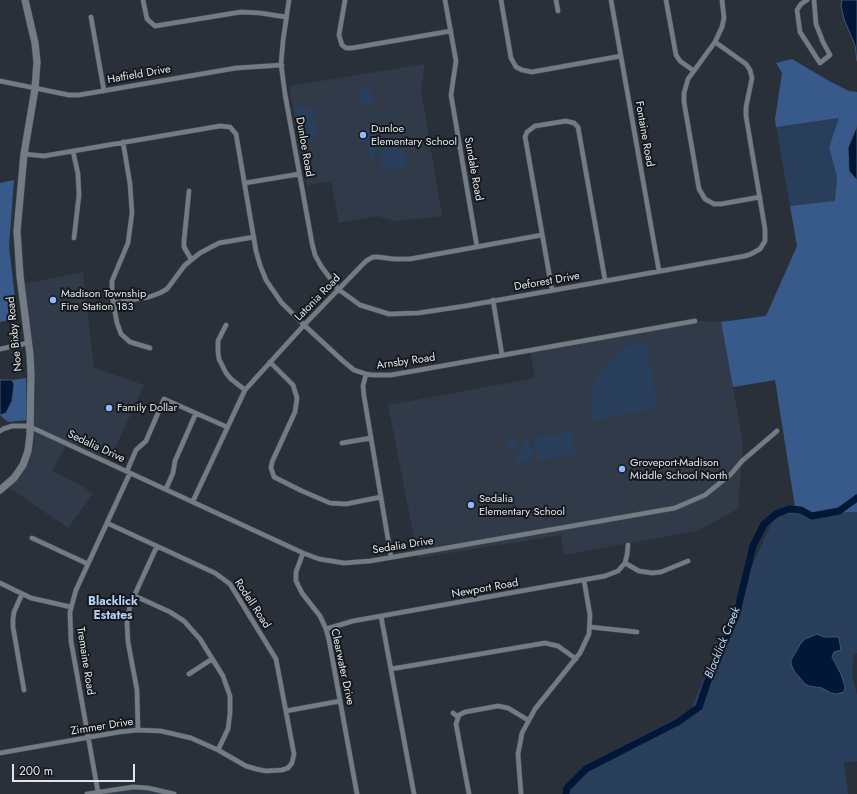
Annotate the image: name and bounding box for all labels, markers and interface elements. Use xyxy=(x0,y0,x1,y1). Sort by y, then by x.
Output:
street label: Hatfield Drive xyxy=(106,63,172,87)
street label: Fontaine Road xyxy=(632,100,656,168)
street label: Dunloe Road xyxy=(292,116,316,178)
place label: Dunloe Elementary School xyxy=(371,122,457,148)
marker: Dunloe Elementary School xyxy=(358,130,368,140)
street label: Sundale Road xyxy=(461,136,485,202)
street label: Deforest Drive xyxy=(513,270,581,294)
street label: Latonia Road xyxy=(292,272,344,324)
place label: Madison Township Fire Station 183 xyxy=(61,287,146,313)
marker: Madison Township Fire Station 183 xyxy=(48,295,58,305)
street label: Noe Bixby Road xyxy=(5,296,25,372)
street label: Arnsby Road xyxy=(376,351,436,373)
place label: Family Dollar xyxy=(117,401,177,415)
marker: Family Dollar xyxy=(104,403,114,413)
street label: Sedalia Drive xyxy=(65,428,127,466)
place label: Groveport-Madison Middle School North xyxy=(630,456,727,482)
marker: Groveport-Madison Middle School North xyxy=(617,464,627,474)
place label: Sedalia Elementary School xyxy=(479,492,565,518)
marker: Sedalia Elementary School xyxy=(466,500,476,510)
street label: Sedalia Drive xyxy=(372,535,434,557)
street label: Rodell Road xyxy=(231,577,273,631)
street label: Newport Road xyxy=(451,577,519,601)
district label: Blacklick Estates xyxy=(88,595,138,623)
water label: Blacklick Creek xyxy=(702,605,744,681)
street label: Tremaine Road xyxy=(73,626,97,696)
street label: Clearwater Drive xyxy=(327,628,357,706)
street label: Zimmer Drive xyxy=(70,716,134,738)
scale bar xyxy=(14,756,137,782)
text: 200 m xyxy=(19,762,53,780)

